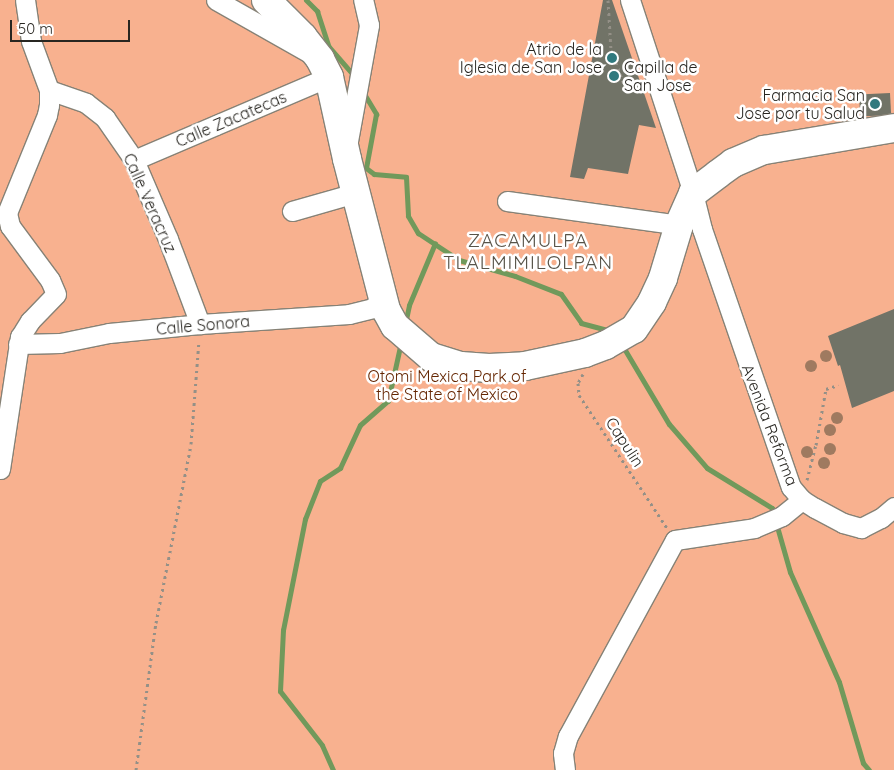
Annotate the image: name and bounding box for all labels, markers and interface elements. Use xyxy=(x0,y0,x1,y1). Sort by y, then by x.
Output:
scale bar xyxy=(12,10,132,42)
text: 50 m xyxy=(18,19,53,38)
place label: Atrio de la Iglesia de San Jose xyxy=(460,39,602,77)
marker: Atrio de la Iglesia de San Jose xyxy=(606,52,618,64)
place label: Capilla de San Jose xyxy=(624,57,697,95)
marker: Capilla de San Jose xyxy=(608,70,620,82)
place label: Farmacia San Jose por tu Salud xyxy=(735,85,865,123)
street label: Calle Zacatecas xyxy=(173,87,289,151)
marker: Farmacia San Jose por tu Salud xyxy=(869,98,881,110)
street label: Calle Veracruz xyxy=(119,150,181,256)
district label: ZACAMULPA TLALMIMILOLPAN xyxy=(441,230,615,274)
street label: Calle Sonora xyxy=(155,311,251,339)
street label: Avenida Reforma xyxy=(738,361,802,489)
park label: Otomi Mexica Park of the State of Mexico xyxy=(368,366,526,404)
street label: Capulin xyxy=(602,414,648,470)

